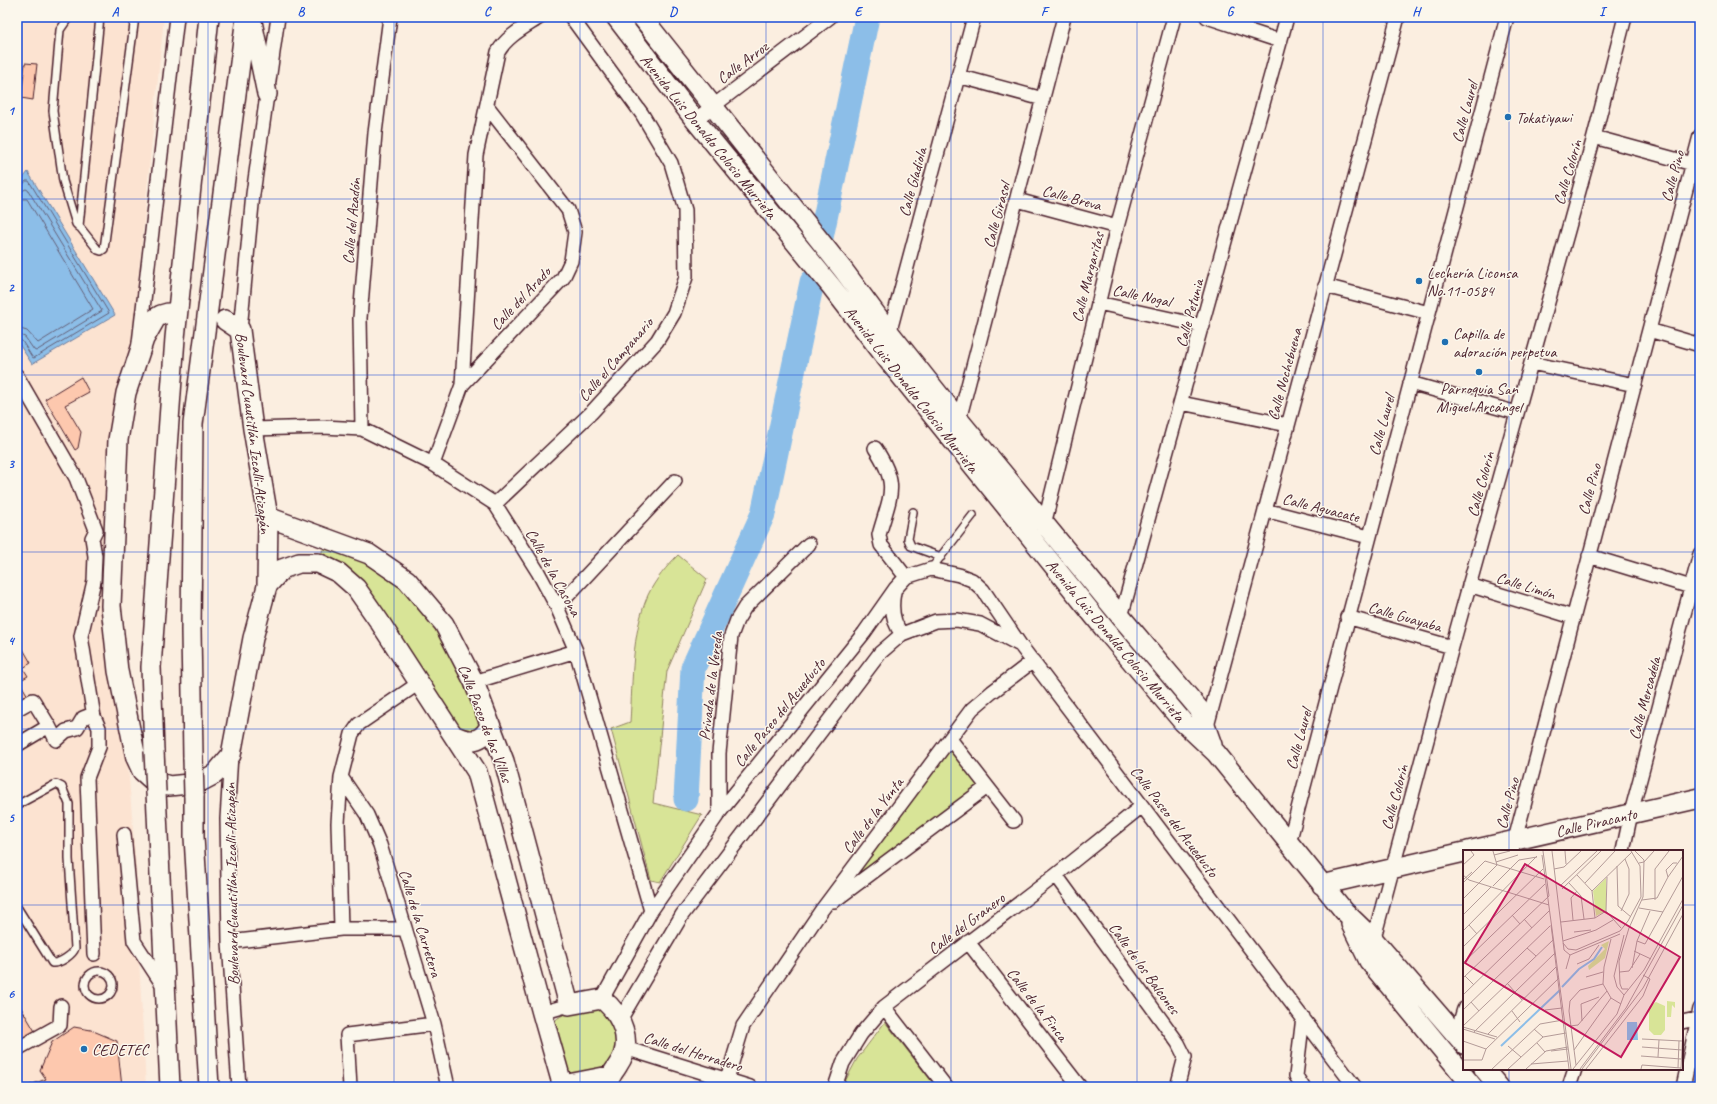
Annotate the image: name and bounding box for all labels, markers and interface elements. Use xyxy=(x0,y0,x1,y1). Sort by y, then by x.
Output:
text: A xyxy=(112,4,120,20)
text: B xyxy=(298,4,306,20)
text: C xyxy=(484,4,492,20)
text: D xyxy=(669,4,678,20)
text: E xyxy=(855,4,864,20)
text: F xyxy=(1041,4,1050,20)
text: G xyxy=(1227,4,1235,20)
text: H xyxy=(1412,4,1422,20)
text: I xyxy=(1599,4,1608,20)
street label: Calle Arroz xyxy=(713,36,774,89)
street label: Avenida Luis Donaldo Colosio Murrieta xyxy=(636,50,782,224)
street label: Calle Laurel xyxy=(1447,77,1483,145)
text: 1 xyxy=(8,103,16,119)
place label: Tokatiyawi xyxy=(1516,108,1574,128)
marker: Tokatiyawi xyxy=(1503,112,1513,122)
street label: Calle Colorín xyxy=(1549,137,1587,207)
street label: Calle Gladiola xyxy=(894,144,932,219)
street label: Calle Pino xyxy=(1657,147,1690,204)
street label: Calle del Azadón xyxy=(338,176,366,265)
street label: Calle Girasol xyxy=(979,177,1016,250)
street label: Calle Breva xyxy=(1040,181,1104,216)
street label: Calle Margaritas xyxy=(1067,229,1109,324)
street label: Calle del Arado xyxy=(486,261,557,335)
place label: Lechería Liconsa No.11-0584 xyxy=(1427,263,1519,301)
street label: Calle Petunia xyxy=(1171,276,1209,349)
marker: Lechería Liconsa No.11-0584 xyxy=(1414,276,1424,286)
text: 2 xyxy=(8,280,15,296)
street label: Calle Nogal xyxy=(1111,280,1176,313)
street label: Avenida Luis Donaldo Colosio Murrieta xyxy=(840,302,983,478)
street label: Calle el Campanario xyxy=(574,312,659,406)
place label: Capilla de adoración perpetua xyxy=(1453,324,1557,362)
street label: Calle Nochebuena xyxy=(1263,325,1307,423)
street label: Boulevard Cuautitlán Izcalli-Atizapán xyxy=(231,331,275,536)
marker: Capilla de adoración perpetua xyxy=(1440,337,1450,347)
marker: Parroquia San Miguel Arcángel xyxy=(1474,367,1484,377)
place label: Parroquia San Miguel Arcángel xyxy=(1436,379,1525,417)
street label: Calle Laurel xyxy=(1364,390,1400,458)
street label: Calle Colorín xyxy=(1463,449,1499,519)
text: 3 xyxy=(8,456,15,472)
street label: Calle Pino xyxy=(1574,460,1607,517)
street label: Calle Aguacate xyxy=(1280,489,1363,528)
street label: Calle de la Casona xyxy=(521,525,586,621)
street label: Avenida Luis Donaldo Colosio Murrieta xyxy=(1041,555,1190,727)
street label: Calle Limón xyxy=(1494,568,1558,605)
street label: Calle Guayaba xyxy=(1366,597,1445,637)
street label: Privada de la Vereda xyxy=(694,629,728,742)
text: 4 xyxy=(8,633,16,649)
street label: Calle Paseo del Acueducto xyxy=(730,653,831,771)
street label: Calle Mercadela xyxy=(1624,653,1666,742)
street label: Calle Paseo de las Villas xyxy=(453,661,517,787)
street label: Calle Laurel xyxy=(1281,704,1317,772)
street label: Calle Paseo del Acueducto xyxy=(1126,762,1223,882)
street label: Calle Colorín xyxy=(1377,762,1413,832)
street label: Calle de la Yunta xyxy=(838,772,909,858)
street label: Calle Pino xyxy=(1492,774,1525,831)
street label: Boulevard Cuautitlán Izcalli-Atizapán xyxy=(220,782,244,985)
street label: Calle Piracanto xyxy=(1554,804,1640,842)
text: 5 xyxy=(8,810,15,826)
inset map xyxy=(1463,850,1683,1070)
street label: Calle de la Carretera xyxy=(394,867,446,981)
street label: Calle del Granero xyxy=(924,887,1010,959)
street label: Calle de los Balcones xyxy=(1104,919,1185,1020)
street label: Calle de la Finca xyxy=(1002,964,1073,1047)
text: 6 xyxy=(8,986,15,1002)
street label: Calle del Herradero xyxy=(641,1027,746,1077)
place label: CEDETEC xyxy=(92,1040,150,1060)
marker: CEDETEC xyxy=(79,1044,89,1054)

